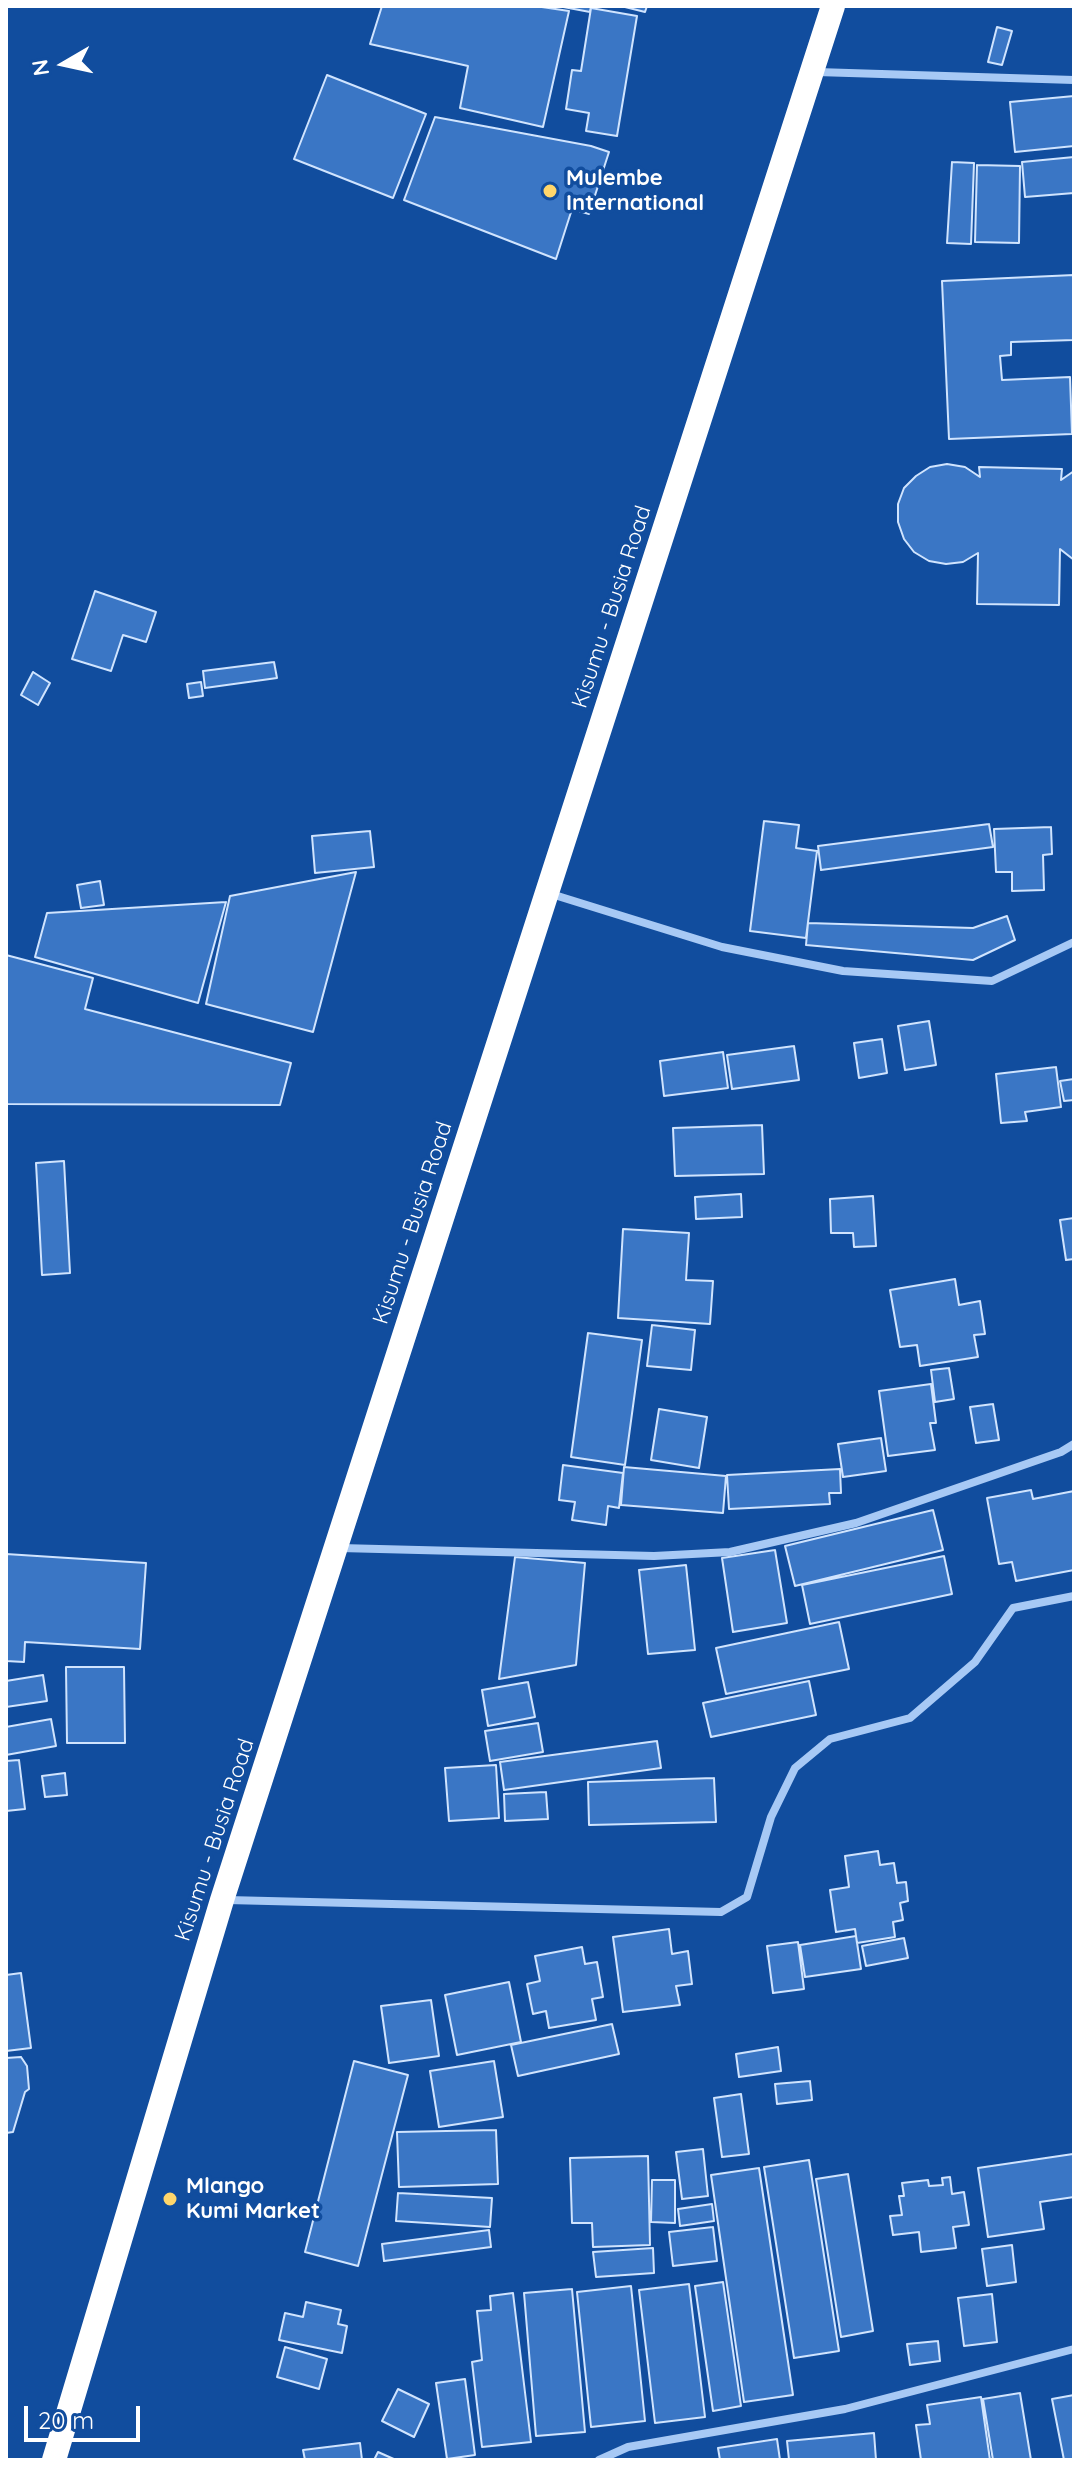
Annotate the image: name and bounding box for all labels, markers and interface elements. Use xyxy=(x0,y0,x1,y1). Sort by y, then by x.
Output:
north arrow xyxy=(24,24,104,104)
text: N xyxy=(25,58,55,78)
place label: Mulembe International xyxy=(566,165,704,216)
marker: Mulembe International xyxy=(541,182,559,200)
street label: Kisumu - Busia Road xyxy=(567,502,657,712)
street label: Kisumu - Busia Road xyxy=(368,1118,458,1328)
street label: Kisumu - Busia Road xyxy=(170,1735,260,1945)
place label: Mlango Kumi Market xyxy=(186,2173,320,2224)
marker: Mlango Kumi Market xyxy=(161,2190,179,2208)
scale bar xyxy=(28,2390,144,2440)
text: 20 m xyxy=(38,2405,94,2435)

